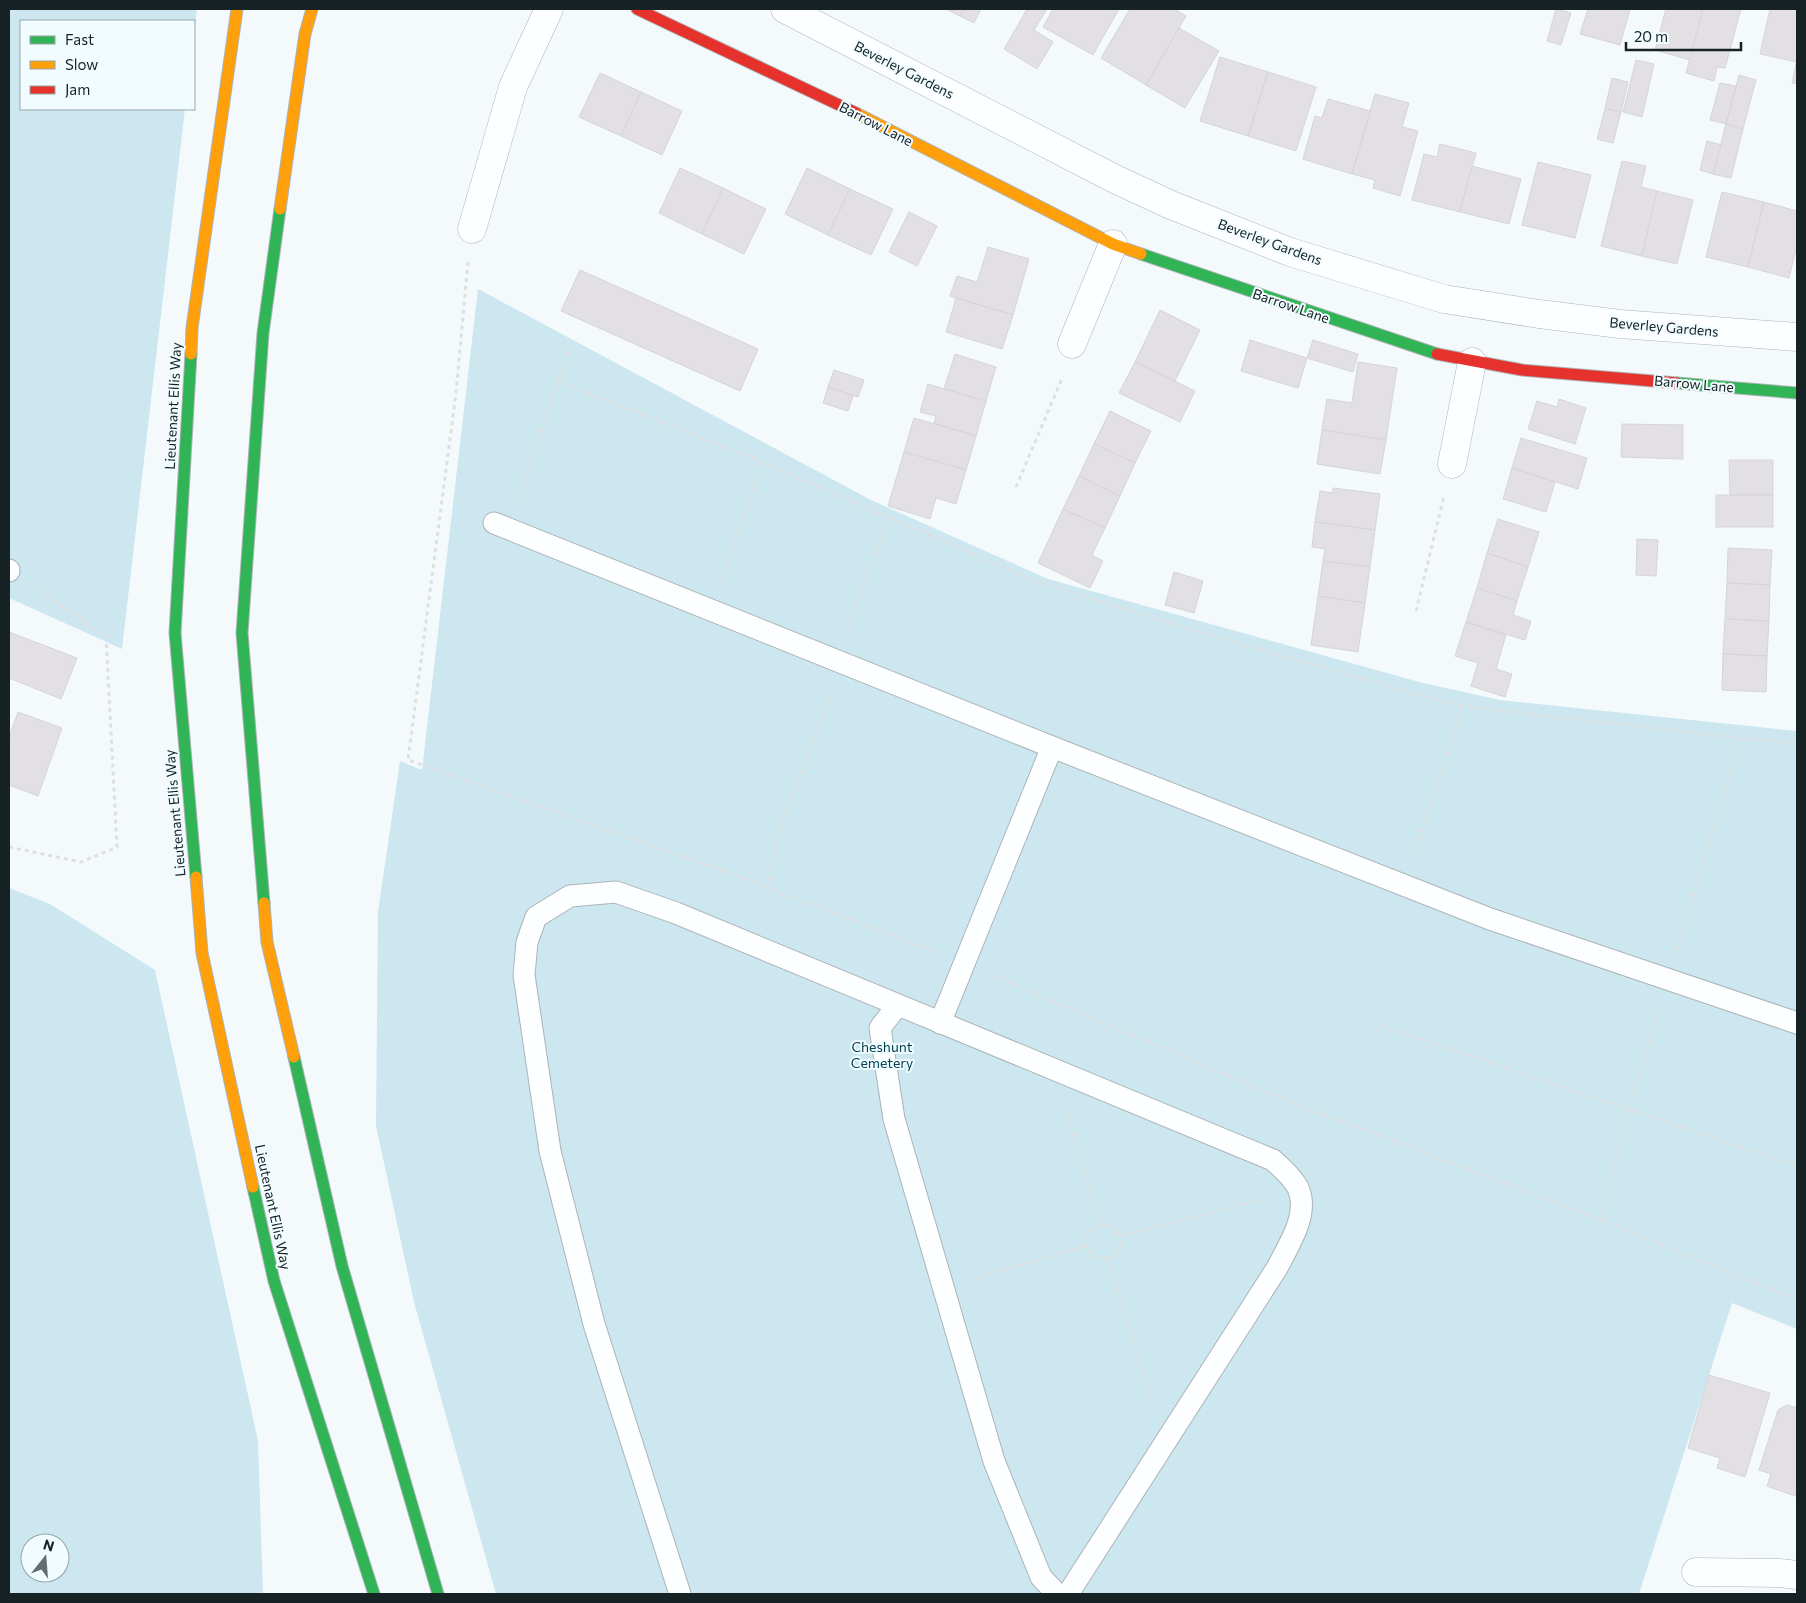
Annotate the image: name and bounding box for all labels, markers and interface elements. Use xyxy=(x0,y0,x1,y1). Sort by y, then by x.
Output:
legend xyxy=(20,20,195,110)
scale bar xyxy=(1626,20,1741,52)
text: 20 m xyxy=(1634,27,1668,45)
text: Fast xyxy=(65,30,94,48)
street label: Beverley Gardens xyxy=(852,37,957,102)
text: Slow xyxy=(65,55,98,73)
text: Jam xyxy=(65,80,90,98)
street label: Barrow Lane xyxy=(837,98,916,149)
street label: Beverley Gardens xyxy=(1216,215,1325,268)
street label: Barrow Lane xyxy=(1251,284,1332,327)
street label: Beverley Gardens xyxy=(1609,313,1719,340)
street label: Lieutenant Ellis Way xyxy=(161,342,184,470)
street label: Barrow Lane xyxy=(1653,372,1735,395)
street label: Lieutenant Ellis Way xyxy=(160,749,189,877)
park label: Cheshunt Cemetery xyxy=(851,1038,913,1071)
street label: Lieutenant Ellis Way xyxy=(252,1143,295,1271)
north arrow xyxy=(20,1533,70,1583)
text: N xyxy=(41,1535,56,1555)

